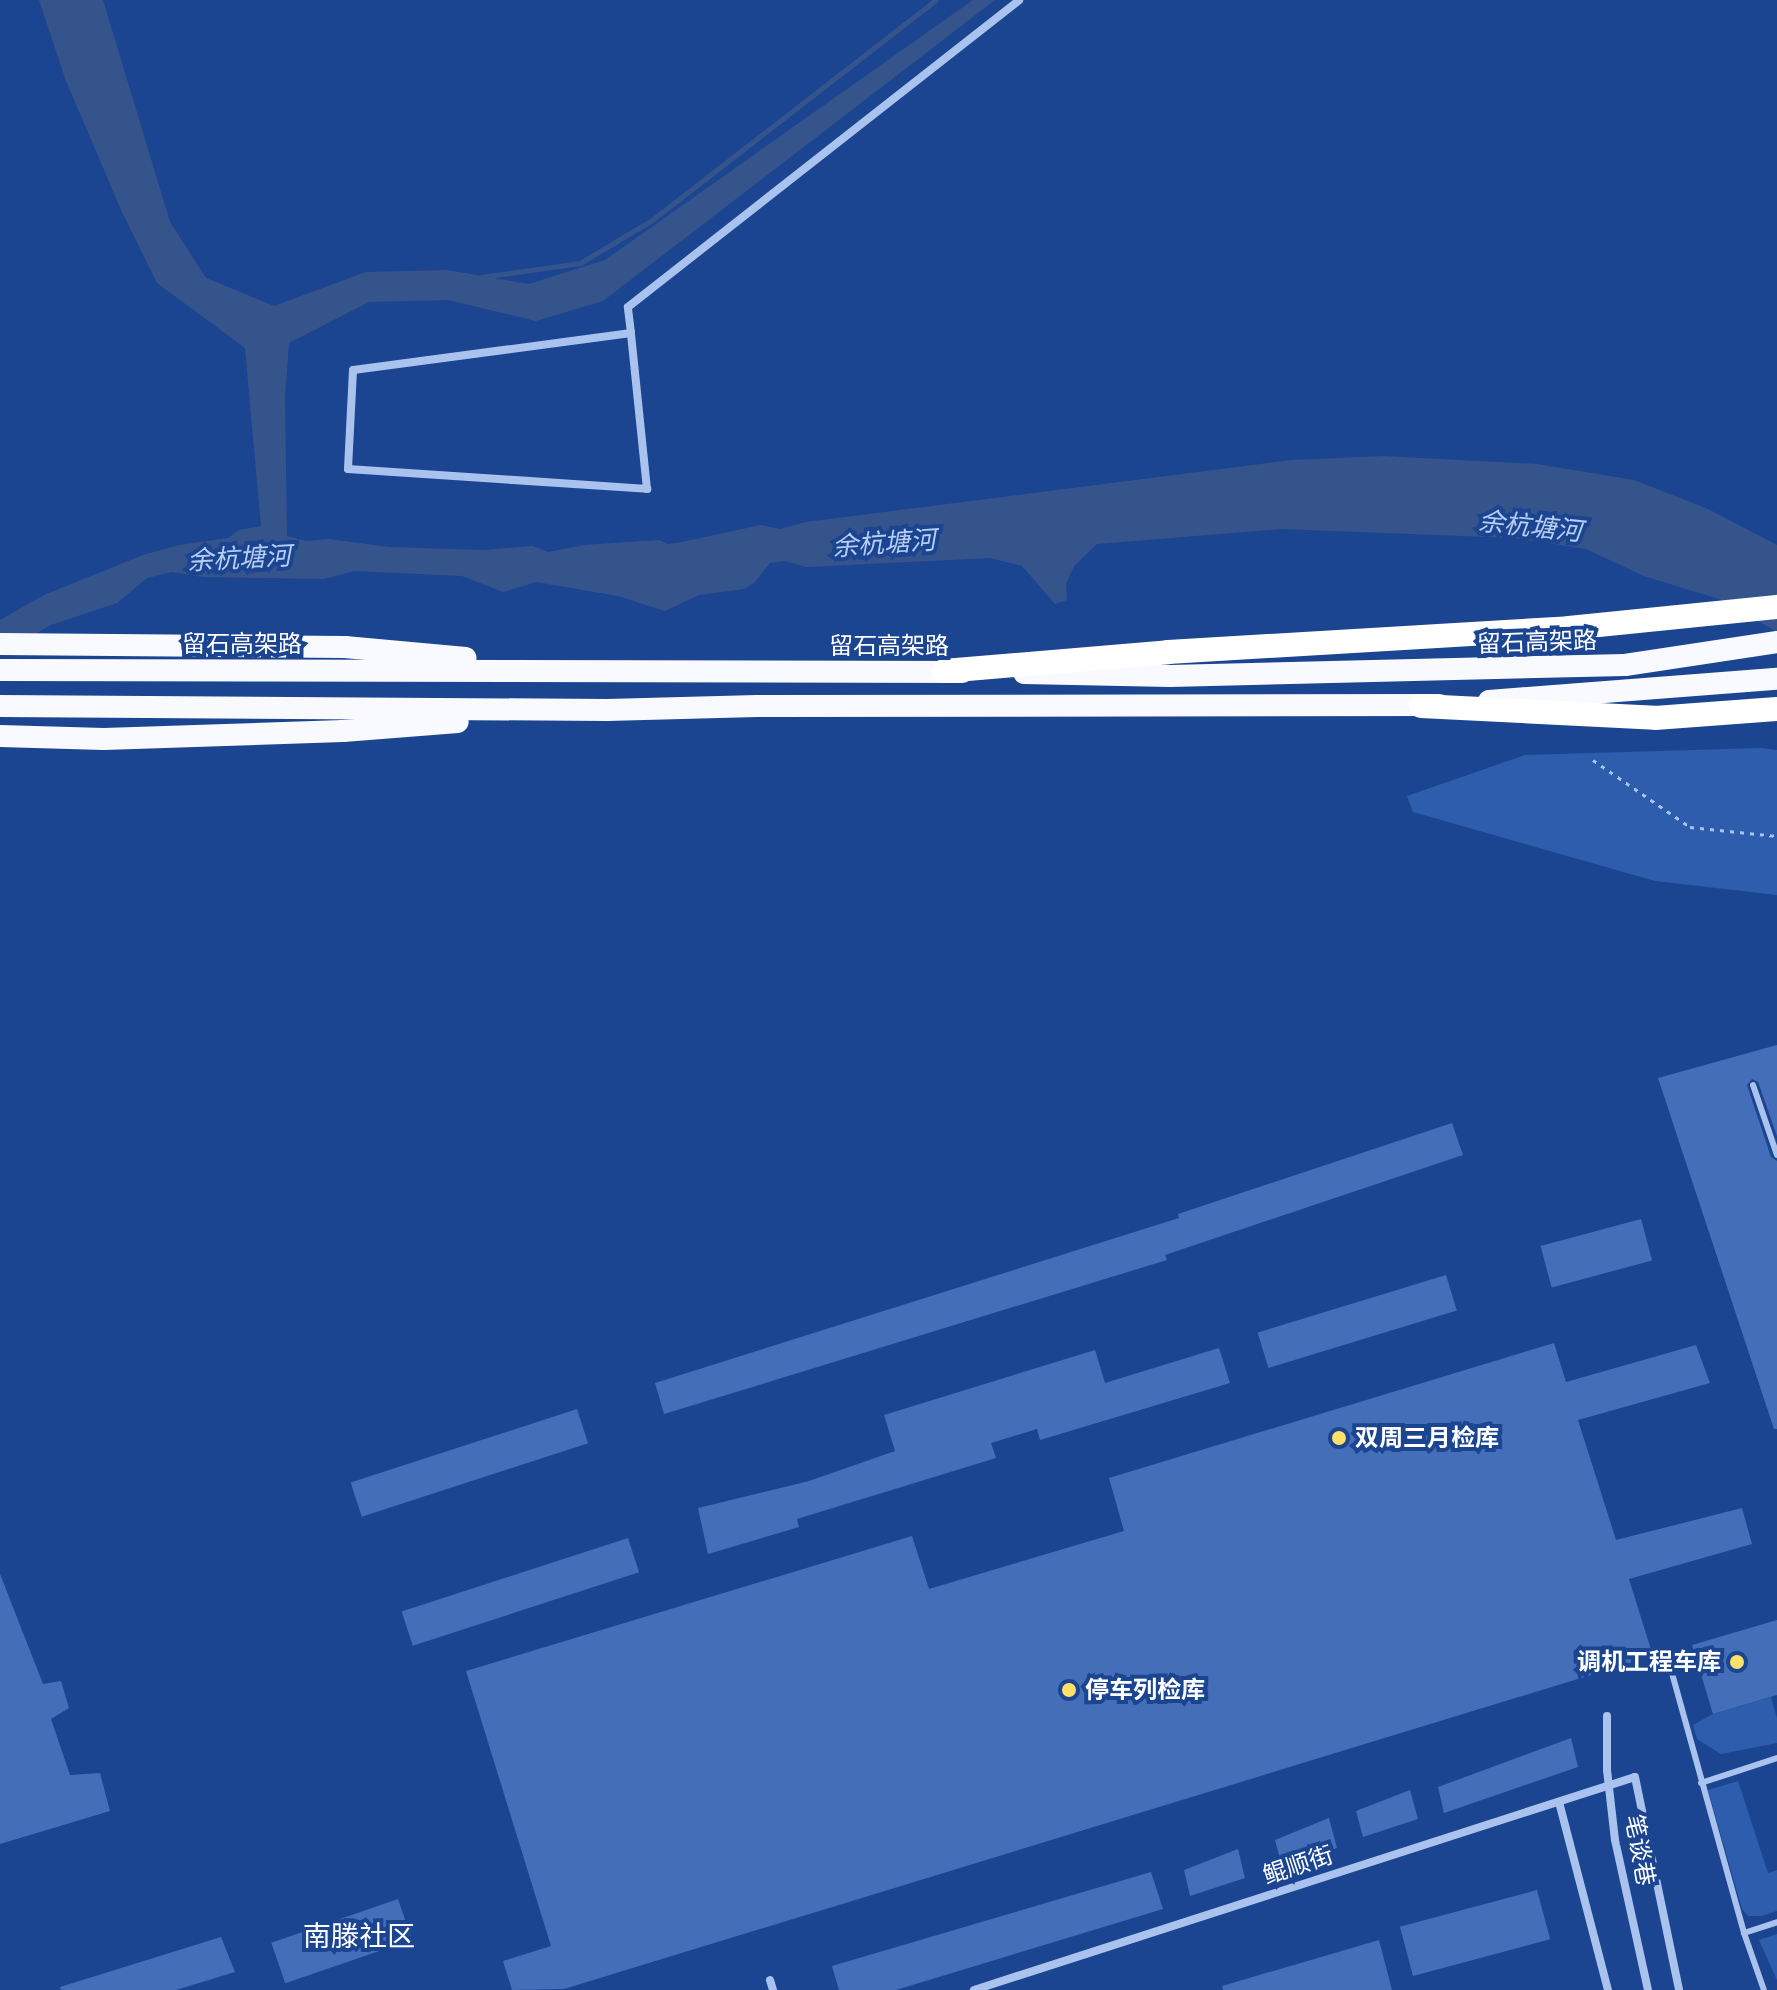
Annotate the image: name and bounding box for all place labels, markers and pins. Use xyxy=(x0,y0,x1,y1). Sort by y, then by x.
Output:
place label: 双周三月检库 xyxy=(1355,1424,1499,1452)
marker: 双周三月检库 xyxy=(1330,1429,1348,1447)
place label: 调机工程车库 xyxy=(1577,1648,1721,1676)
marker: 调机工程车库 xyxy=(1728,1653,1746,1671)
place label: 停车列检库 xyxy=(1085,1676,1205,1704)
marker: 停车列检库 xyxy=(1060,1681,1078,1699)

